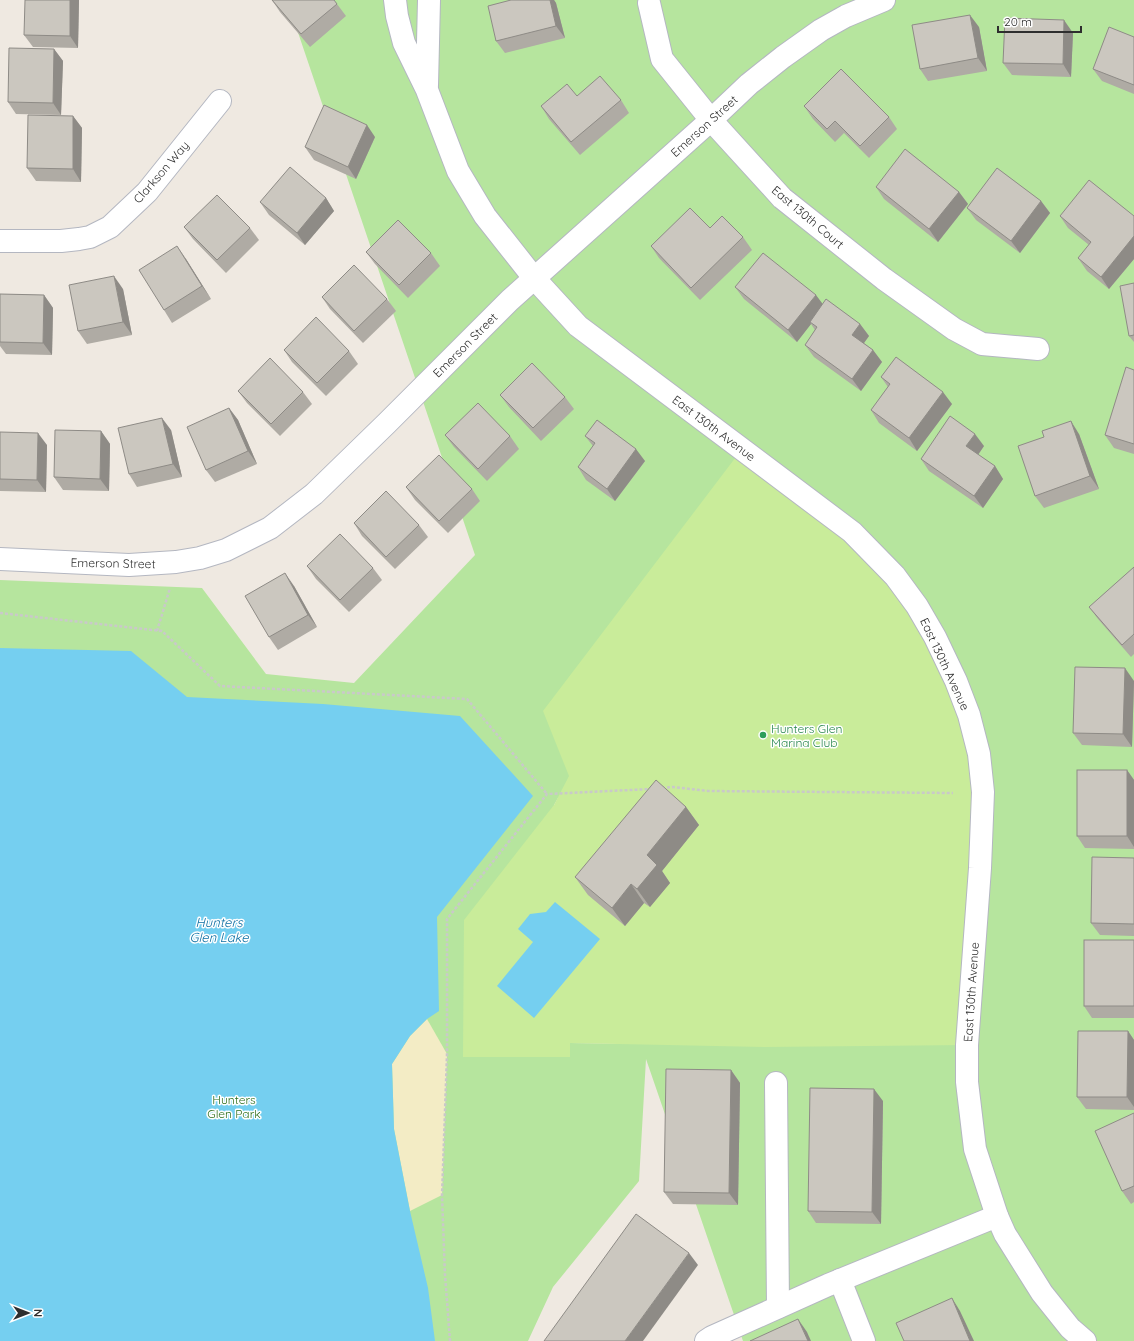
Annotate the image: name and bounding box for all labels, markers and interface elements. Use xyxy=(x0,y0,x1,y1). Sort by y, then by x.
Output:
scale bar xyxy=(998,8,1081,34)
text: 20 m xyxy=(1004,14,1032,29)
street label: Emerson Street xyxy=(667,92,741,160)
street label: Clarkson Way xyxy=(130,138,192,206)
street label: East 130th Court xyxy=(769,182,847,252)
street label: Emerson Street xyxy=(430,310,500,380)
street label: East 130th Avenue xyxy=(669,392,759,464)
street label: Emerson Street xyxy=(70,555,156,571)
street label: East 130th Avenue xyxy=(917,615,973,713)
place label: Hunters Glen Marina Club xyxy=(771,721,842,750)
marker: Hunters Glen Marina Club xyxy=(758,730,768,740)
water label: Hunters Glen Lake xyxy=(189,914,249,945)
street label: East 130th Avenue xyxy=(960,941,982,1042)
park label: Hunters Glen Park xyxy=(207,1092,261,1121)
north arrow xyxy=(8,1293,48,1333)
text: N xyxy=(31,1309,45,1317)

